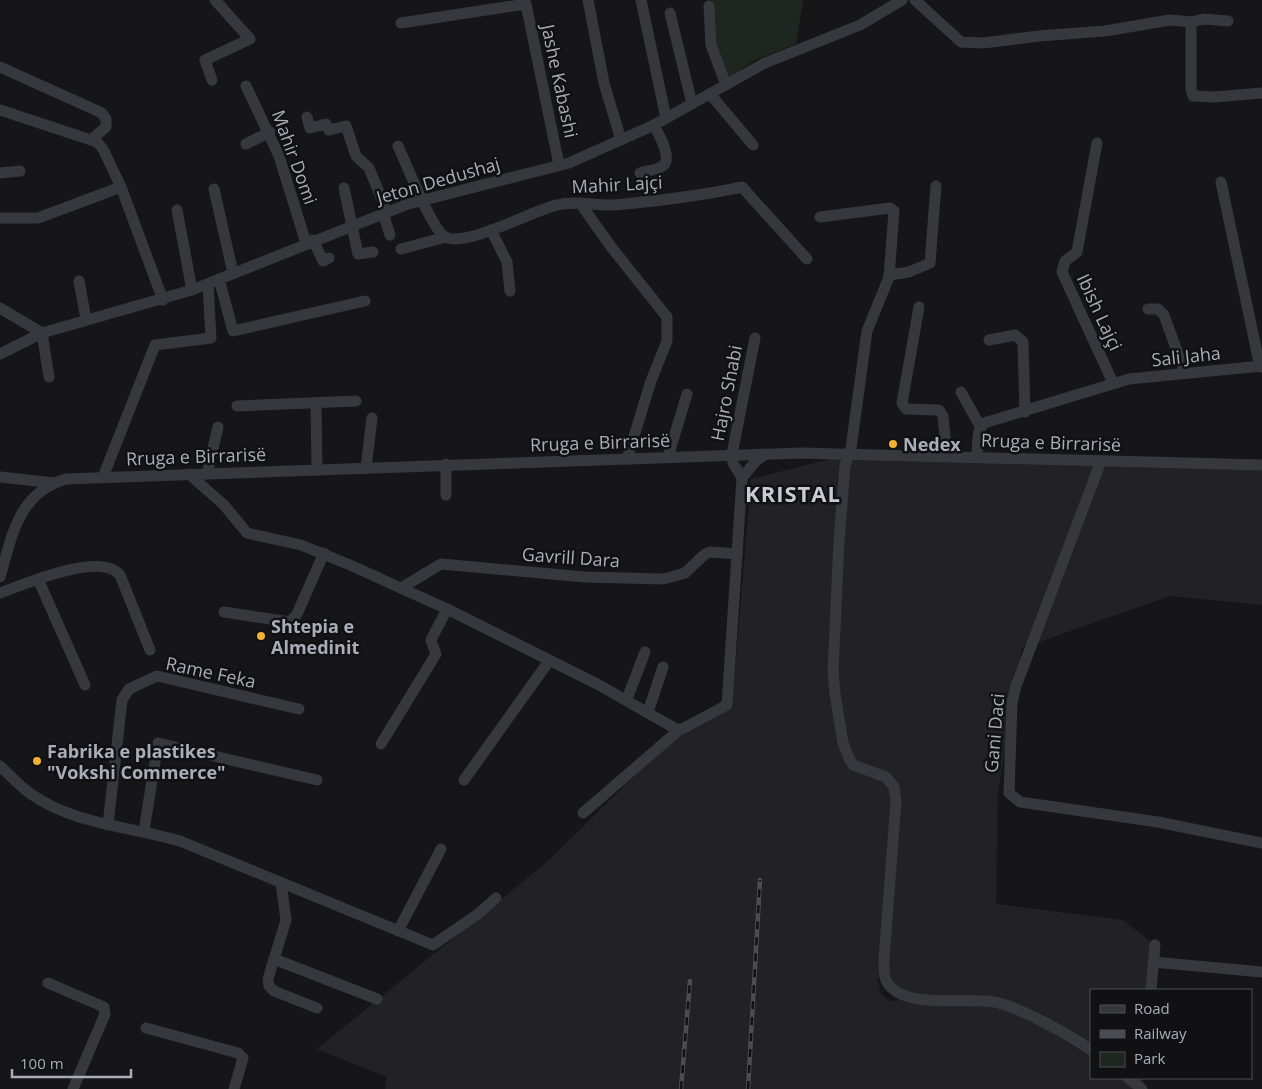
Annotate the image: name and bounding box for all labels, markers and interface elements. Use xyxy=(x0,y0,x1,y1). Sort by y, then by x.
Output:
street label: Jashe Kabashi xyxy=(536,20,584,140)
street label: Mahir Domi xyxy=(267,106,323,208)
street label: Jeton Dedushaj xyxy=(372,151,502,210)
street label: Mahir Lajçi xyxy=(571,170,663,198)
street label: Ibish Lajçi xyxy=(1072,270,1128,354)
street label: Sali Jaha xyxy=(1150,340,1222,372)
street label: Hajro Shabi xyxy=(705,343,747,443)
street label: Rruga e Birrarisë xyxy=(530,428,670,456)
street label: Rruga e Birrarisë xyxy=(981,428,1121,456)
place label: Nedex xyxy=(903,432,961,456)
marker: Nedex xyxy=(887,438,899,450)
street label: Rruga e Birrarisë xyxy=(126,442,266,470)
district label: KRISTAL xyxy=(745,478,841,508)
street label: Gavrill Dara xyxy=(521,542,621,572)
place label: Shtepia e Almedinit xyxy=(271,614,359,659)
marker: Shtepia e Almedinit xyxy=(255,630,267,642)
street label: Rame Feka xyxy=(164,651,258,693)
street label: Gani Daci xyxy=(979,692,1009,774)
place label: Fabrika e plastikes "Vokshi Commerce" xyxy=(47,739,226,784)
marker: Fabrika e plastikes "Vokshi Commerce" xyxy=(31,755,43,767)
legend xyxy=(1090,989,1252,1079)
text: Road xyxy=(1134,998,1170,1018)
text: Railway xyxy=(1134,1023,1187,1043)
scale bar xyxy=(12,1046,131,1078)
text: Park xyxy=(1134,1048,1165,1068)
text: 100 m xyxy=(20,1053,64,1073)

